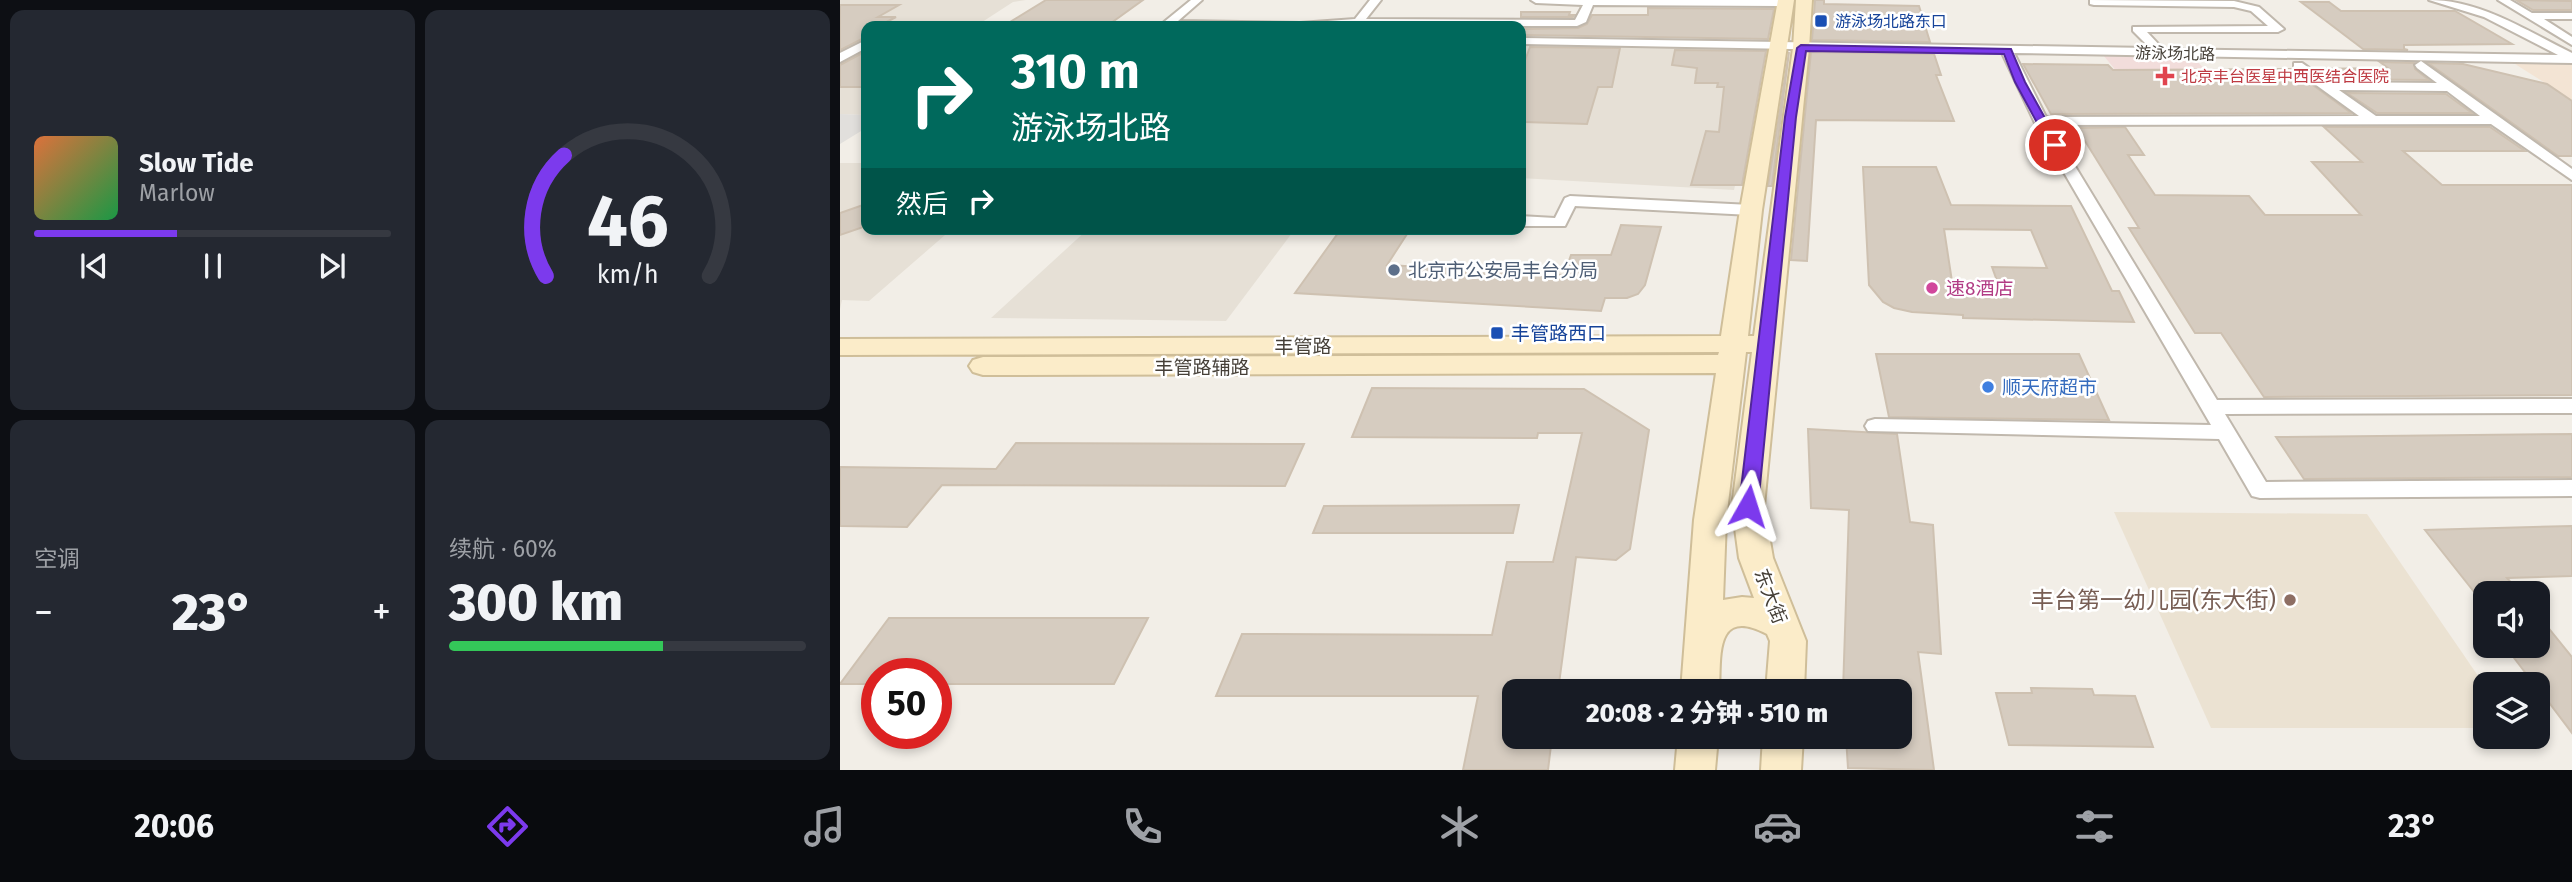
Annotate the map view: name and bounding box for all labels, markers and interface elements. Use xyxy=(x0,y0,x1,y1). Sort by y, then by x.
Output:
place label: 游泳场北路东口 xyxy=(1835,12,1947,31)
marker: 游泳场北路东口 xyxy=(1813,13,1829,29)
text: 310 m xyxy=(1011,42,1140,101)
street label: 游泳场北路 xyxy=(2135,43,2215,64)
icon: right xyxy=(896,49,987,140)
marker: 北京丰台医星中西医结合医院 xyxy=(2155,66,2175,86)
place label: 北京丰台医星中西医结合医院 xyxy=(2181,67,2389,86)
text: 游泳场北路 xyxy=(1011,109,1171,147)
pin xyxy=(2025,115,2085,175)
icon: arrive xyxy=(2036,126,2074,164)
text: Slow Tide xyxy=(139,148,254,179)
text: Marlow xyxy=(139,179,215,207)
text: 46 xyxy=(586,179,669,266)
icon: right xyxy=(962,182,1000,220)
text: 然后 xyxy=(896,189,948,220)
icon: previous xyxy=(75,247,113,285)
icon: pause xyxy=(194,247,232,285)
icon: next xyxy=(313,247,351,285)
place label: 北京市公安局丰台分局 xyxy=(1408,259,1598,282)
text: km/h xyxy=(597,260,658,290)
marker: 北京市公安局丰台分局 xyxy=(1386,262,1402,278)
place label: 速8酒店 xyxy=(1946,277,2013,300)
marker: 速8酒店 xyxy=(1924,280,1940,296)
place label: 丰管路西口 xyxy=(1511,322,1606,345)
marker: 丰管路西口 xyxy=(1489,325,1505,341)
street label: 丰管路 xyxy=(1274,335,1332,358)
street label: 丰管路辅路 xyxy=(1154,356,1250,379)
place label: 顺天府超市 xyxy=(2002,376,2097,399)
marker: 顺天府超市 xyxy=(1980,379,1996,395)
position arrow xyxy=(1711,469,1785,543)
text: 续航 · 60% xyxy=(449,535,557,563)
text: 空调 xyxy=(34,545,80,573)
street label: 东大街 xyxy=(1750,565,1791,627)
text: 300 km xyxy=(449,571,623,634)
text: 23° xyxy=(172,581,253,644)
map controls xyxy=(2473,581,2550,749)
button: sound xyxy=(2473,581,2550,658)
place label: 丰台第一幼儿园(东大街) xyxy=(2031,586,2276,614)
text: − xyxy=(34,589,53,635)
text: + xyxy=(372,589,391,635)
marker: 丰台第一幼儿园(东大街) xyxy=(2282,592,2298,608)
speed limit sign: 50 xyxy=(861,658,952,749)
button: layers xyxy=(2473,672,2550,749)
text: 20:08 · 2 分钟 · 510 m xyxy=(1586,698,1828,729)
icon: directions xyxy=(483,802,532,851)
icon: music xyxy=(800,802,849,851)
icon: phone xyxy=(1118,802,1167,851)
icon: climate xyxy=(1435,802,1484,851)
icon: car xyxy=(1753,802,1802,851)
icon: filters xyxy=(2070,802,2119,851)
text: 20:06 xyxy=(134,807,214,845)
text: 23° xyxy=(2388,807,2438,845)

